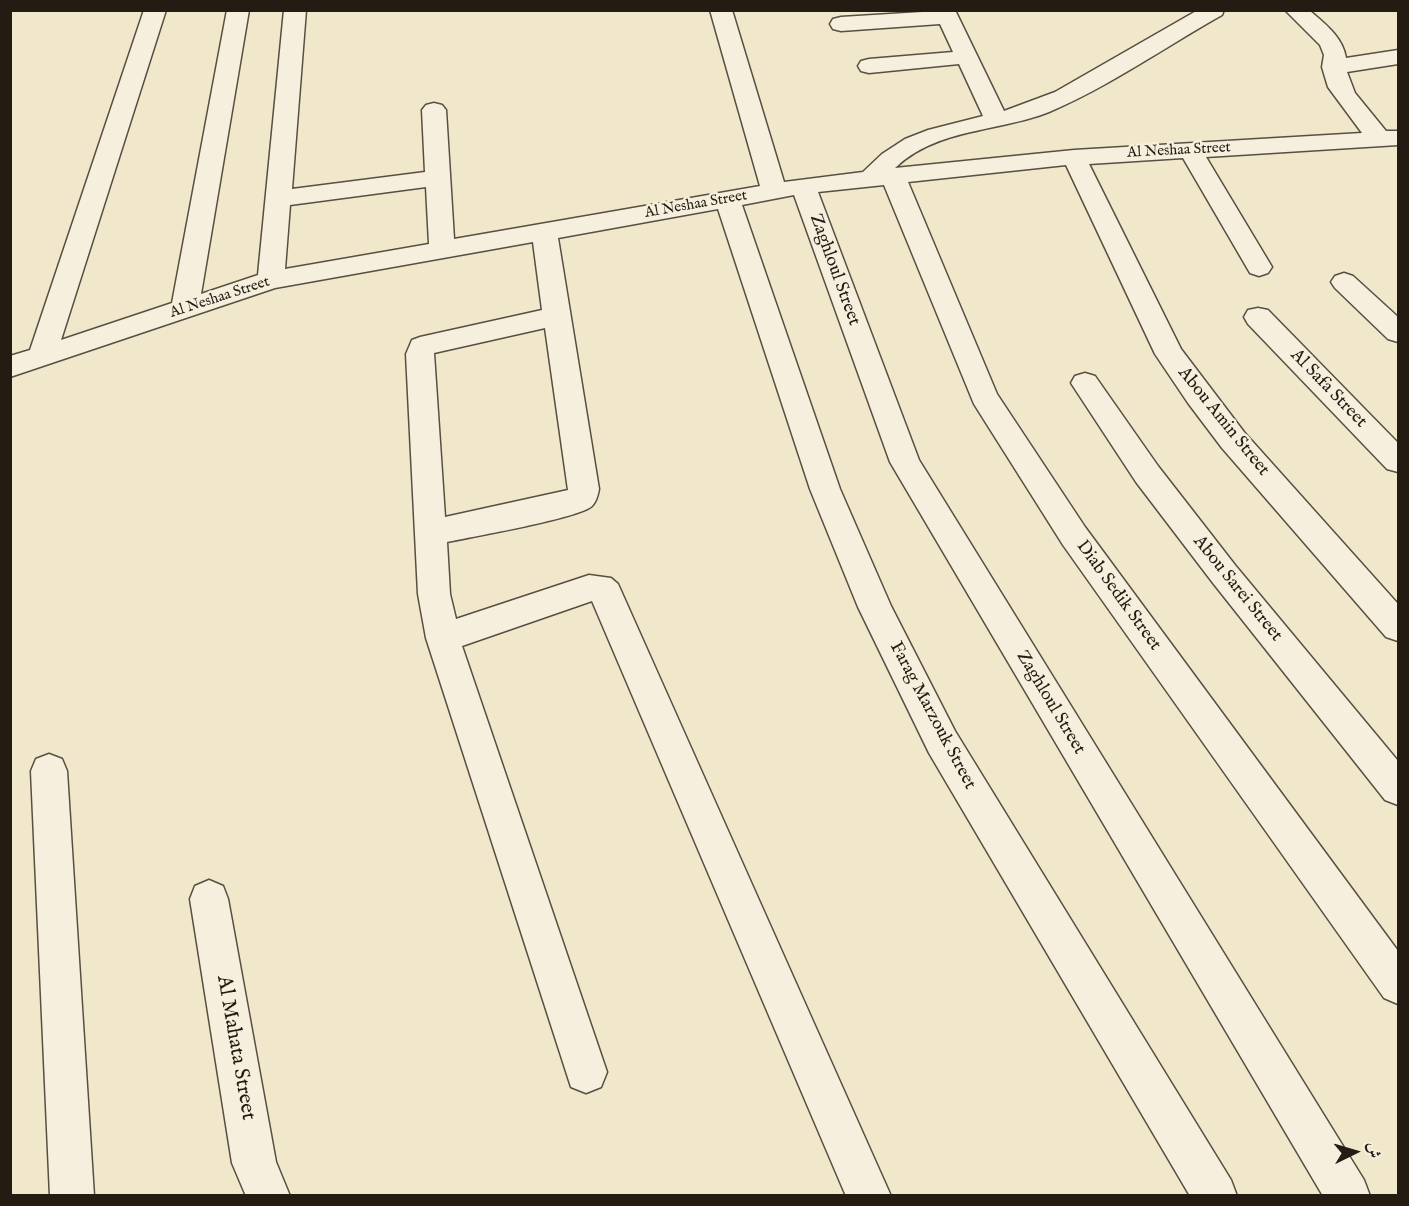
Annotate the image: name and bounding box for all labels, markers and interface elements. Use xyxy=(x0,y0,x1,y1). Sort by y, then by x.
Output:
street label: Al Neshaa Street xyxy=(1127,139,1231,163)
street label: Al Neshaa Street xyxy=(643,187,749,223)
street label: Zaghloul Street xyxy=(804,211,864,329)
street label: Al Neshaa Street xyxy=(168,273,272,323)
street label: Al Safa Street xyxy=(1285,345,1371,433)
street label: Abou Amin Street xyxy=(1173,363,1273,481)
street label: Abou Sarei Street xyxy=(1188,532,1286,646)
street label: Diab Sedik Street xyxy=(1071,537,1165,655)
street label: Farag Marzouk Street xyxy=(884,639,980,793)
street label: Zaghloul Street xyxy=(1011,647,1089,759)
street label: Al Mahata Street xyxy=(210,974,260,1122)
north arrow xyxy=(1325,1122,1385,1182)
text: ش xyxy=(1362,1142,1384,1159)

